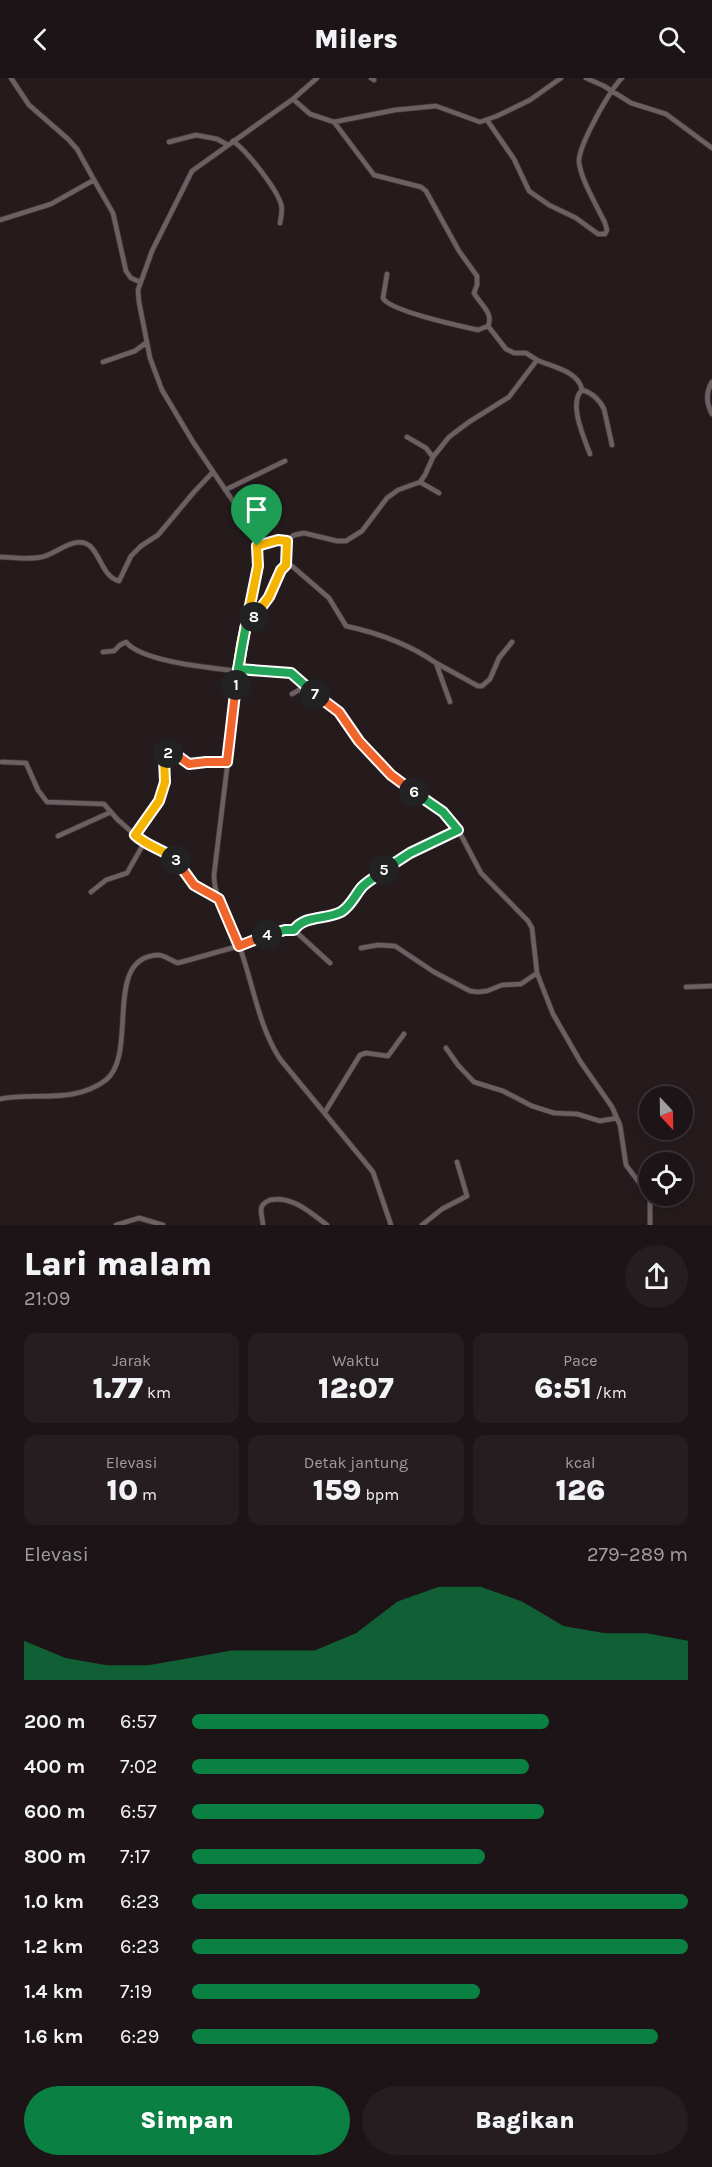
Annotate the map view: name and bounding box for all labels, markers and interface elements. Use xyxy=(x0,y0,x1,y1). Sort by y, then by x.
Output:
icon: back xyxy=(24,23,57,56)
text: Milers xyxy=(314,23,398,55)
icon: search xyxy=(655,23,688,56)
pin xyxy=(231,484,282,546)
icon: arrive xyxy=(240,493,273,526)
pin: 8 xyxy=(239,602,269,632)
text: 8 xyxy=(249,607,259,626)
pin: 1 xyxy=(221,670,251,700)
text: 1 xyxy=(233,675,239,694)
pin: 7 xyxy=(300,679,330,709)
text: 7 xyxy=(311,684,319,703)
pin: 2 xyxy=(153,738,183,768)
text: 2 xyxy=(163,743,173,762)
pin: 6 xyxy=(399,777,429,807)
text: 6 xyxy=(409,782,419,801)
pin: 3 xyxy=(161,845,191,875)
text: 3 xyxy=(171,850,181,869)
pin: 5 xyxy=(369,855,399,885)
text: 5 xyxy=(379,860,389,879)
pin: 4 xyxy=(252,920,282,950)
text: 4 xyxy=(262,925,272,944)
north arrow xyxy=(639,1086,693,1140)
map controls xyxy=(639,1086,693,1206)
button: locate xyxy=(639,1152,693,1206)
text: Lari malam xyxy=(24,1245,212,1283)
button: share xyxy=(625,1245,688,1308)
text: 21:09 xyxy=(24,1287,70,1310)
text: Jarak xyxy=(112,1351,151,1370)
text: Waktu xyxy=(332,1351,380,1370)
text: Pace xyxy=(563,1351,597,1370)
text: 1.77 xyxy=(92,1370,143,1406)
text: 12:07 xyxy=(318,1370,394,1406)
text: 6:51 xyxy=(534,1370,592,1406)
text: km xyxy=(143,1383,171,1402)
text: /km xyxy=(592,1383,627,1402)
text: Elevasi xyxy=(106,1453,158,1472)
text: Detak jantung xyxy=(304,1453,408,1472)
text: kcal xyxy=(565,1453,596,1472)
text: 10 xyxy=(106,1472,138,1508)
text: 159 xyxy=(313,1472,362,1508)
text: 126 xyxy=(555,1472,605,1508)
text: m xyxy=(138,1485,157,1504)
text: bpm xyxy=(362,1485,399,1504)
text: Elevasi xyxy=(24,1543,89,1566)
text: 279–289 m xyxy=(587,1543,688,1566)
text: 200 m xyxy=(24,1710,85,1733)
text: 6:57 xyxy=(120,1710,157,1733)
text: 400 m xyxy=(24,1755,85,1778)
text: 7:02 xyxy=(120,1755,157,1778)
text: 600 m xyxy=(24,1800,85,1823)
text: 6:57 xyxy=(120,1800,157,1823)
text: 800 m xyxy=(24,1845,86,1868)
text: 7:17 xyxy=(120,1845,150,1868)
text: 1.0 km xyxy=(24,1890,84,1913)
text: 6:23 xyxy=(120,1890,159,1913)
text: 1.2 km xyxy=(24,1935,83,1958)
text: 6:23 xyxy=(120,1935,159,1958)
text: 1.4 km xyxy=(24,1980,83,2003)
text: 7:19 xyxy=(120,1980,152,2003)
text: 1.6 km xyxy=(24,2025,83,2048)
text: 6:29 xyxy=(120,2025,159,2048)
button: Simpan xyxy=(24,2086,350,2155)
button: Bagikan xyxy=(362,2086,688,2155)

